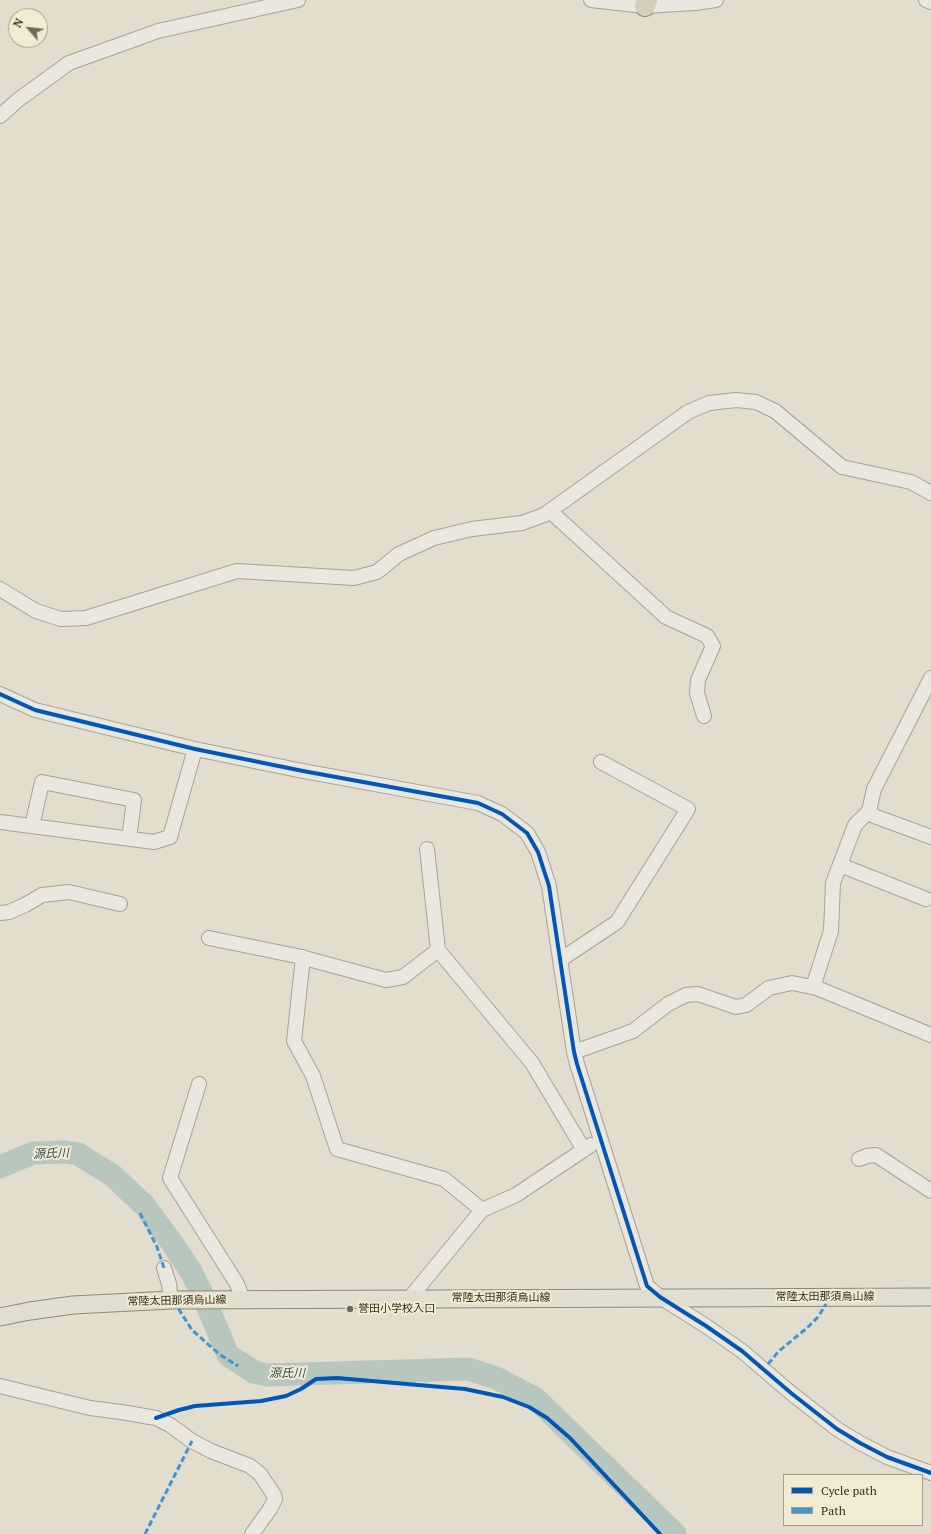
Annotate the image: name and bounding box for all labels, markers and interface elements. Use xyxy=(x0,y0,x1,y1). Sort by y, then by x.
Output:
north arrow xyxy=(8,8,48,48)
text: N xyxy=(10,16,26,30)
water label: 源氏川 xyxy=(33,1146,69,1162)
street label: 常陸太田那須烏山線 xyxy=(776,1290,874,1304)
street label: 常陸太田那須烏山線 xyxy=(452,1291,550,1305)
street label: 常陸太田那須烏山線 xyxy=(127,1294,227,1308)
place label: 誉田小学校入口 xyxy=(358,1302,435,1316)
marker: 誉田小学校入口 xyxy=(345,1304,355,1314)
water label: 源氏川 xyxy=(269,1367,305,1381)
legend xyxy=(783,1474,923,1526)
text: Cycle path xyxy=(821,1483,877,1498)
text: Path xyxy=(821,1503,846,1518)

